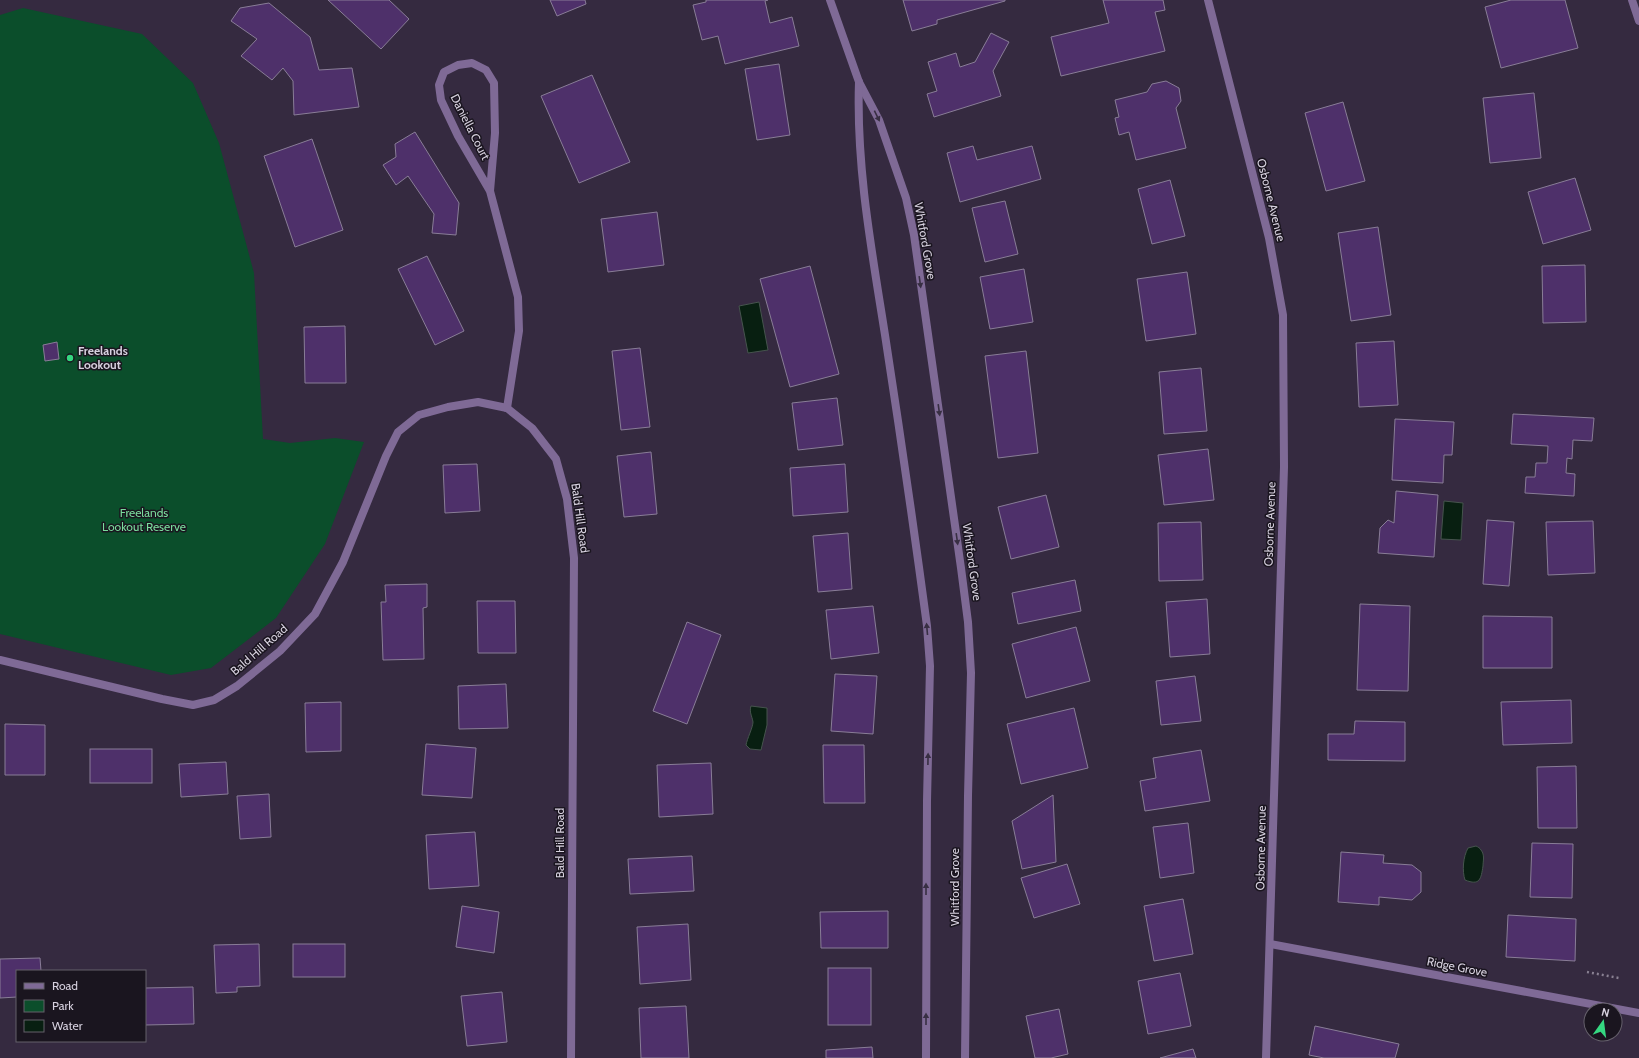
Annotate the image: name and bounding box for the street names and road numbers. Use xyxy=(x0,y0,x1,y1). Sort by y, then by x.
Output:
street label: Daniella Court xyxy=(447,91,493,162)
street label: Osborne Avenue xyxy=(1254,157,1289,243)
street label: Whitford Grove xyxy=(911,201,940,281)
street label: Osborne Avenue xyxy=(1261,481,1278,567)
street label: Bald Hill Road xyxy=(568,482,593,554)
street label: Whitford Grove xyxy=(960,522,985,602)
street label: Bald Hill Road xyxy=(227,621,290,678)
street label: Osborne Avenue xyxy=(1252,805,1269,891)
street label: Bald Hill Road xyxy=(552,808,567,878)
street label: Whitford Grove xyxy=(947,848,962,926)
street label: Ridge Grove xyxy=(1426,953,1489,980)

